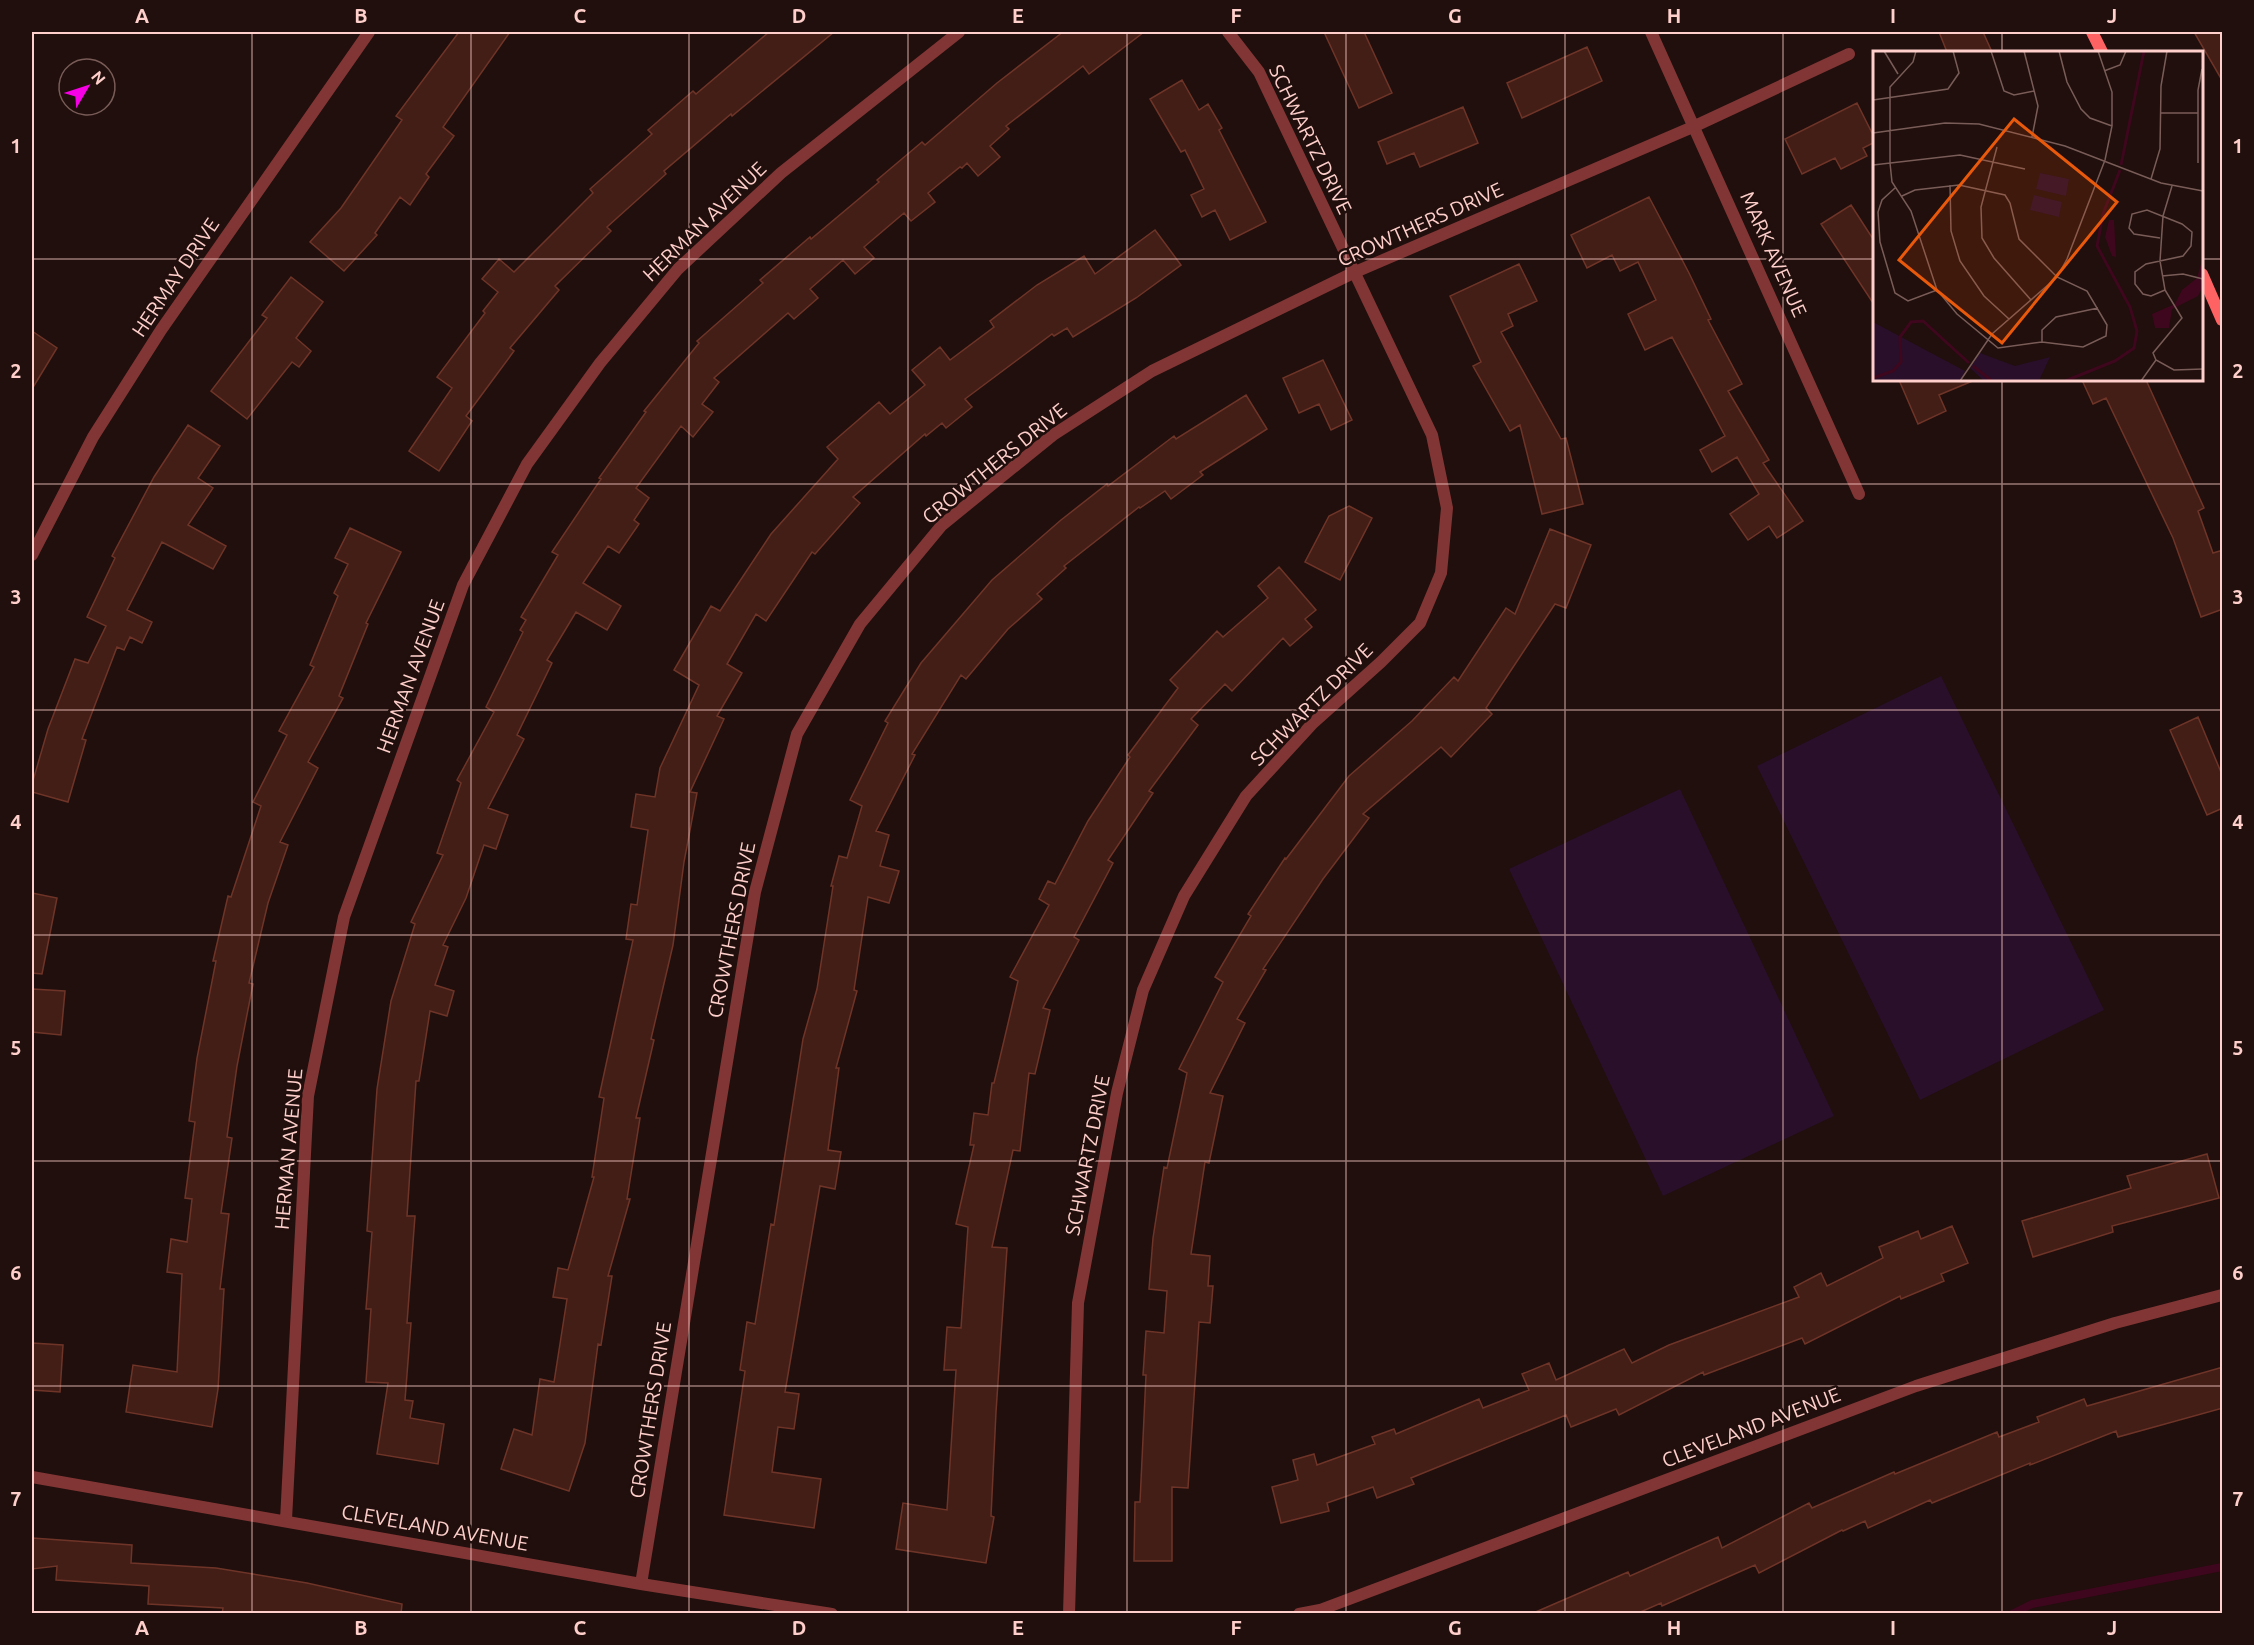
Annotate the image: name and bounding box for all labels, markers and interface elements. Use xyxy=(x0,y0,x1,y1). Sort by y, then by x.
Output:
text: A xyxy=(135,4,149,27)
text: B xyxy=(354,4,368,27)
text: C xyxy=(574,4,587,27)
text: D xyxy=(792,4,806,27)
text: E xyxy=(1012,4,1024,27)
text: F xyxy=(1230,4,1242,27)
text: G xyxy=(1448,4,1462,27)
text: H xyxy=(1667,4,1681,27)
text: I xyxy=(1890,4,1896,27)
text: J xyxy=(2107,4,2117,27)
inset map xyxy=(1873,51,2203,381)
north arrow xyxy=(57,57,117,117)
street label: SCHWARTZ DRIVE xyxy=(1265,61,1357,217)
text: N xyxy=(88,67,109,88)
text: 1 xyxy=(10,134,22,157)
text: 1 xyxy=(2232,134,2244,157)
street label: HERMAN AVENUE xyxy=(638,156,770,286)
street label: CROWTHERS DRIVE xyxy=(1334,177,1506,271)
street label: MARK AVENUE xyxy=(1736,188,1812,320)
street label: HERMAY DRIVE xyxy=(127,213,223,341)
text: 2 xyxy=(10,359,22,382)
text: 2 xyxy=(2232,359,2244,382)
street label: CROWTHERS DRIVE xyxy=(917,398,1071,528)
text: 3 xyxy=(10,585,22,608)
text: 3 xyxy=(2232,585,2244,608)
street label: HERMAN AVENUE xyxy=(372,596,448,756)
street label: SCHWARTZ DRIVE xyxy=(1245,638,1377,770)
text: 4 xyxy=(10,810,22,833)
text: 4 xyxy=(2232,810,2244,833)
street label: CROWTHERS DRIVE xyxy=(703,840,759,1020)
text: 5 xyxy=(10,1036,22,1059)
text: 5 xyxy=(2232,1036,2244,1059)
street label: HERMAN AVENUE xyxy=(269,1067,307,1231)
street label: SCHWARTZ DRIVE xyxy=(1060,1073,1114,1237)
text: 6 xyxy=(10,1261,22,1284)
text: 6 xyxy=(2232,1261,2244,1284)
street label: CROWTHERS DRIVE xyxy=(625,1320,675,1500)
street label: CLEVELAND AVENUE xyxy=(1658,1382,1844,1472)
text: 7 xyxy=(10,1487,22,1510)
text: 7 xyxy=(2232,1487,2244,1510)
street label: CLEVELAND AVENUE xyxy=(340,1499,530,1555)
text: A xyxy=(135,1616,149,1639)
text: B xyxy=(354,1616,368,1639)
text: C xyxy=(574,1616,587,1639)
text: D xyxy=(792,1616,806,1639)
text: E xyxy=(1012,1616,1024,1639)
text: F xyxy=(1230,1616,1242,1639)
text: G xyxy=(1448,1616,1462,1639)
text: H xyxy=(1667,1616,1681,1639)
text: I xyxy=(1890,1616,1896,1639)
text: J xyxy=(2107,1616,2117,1639)

